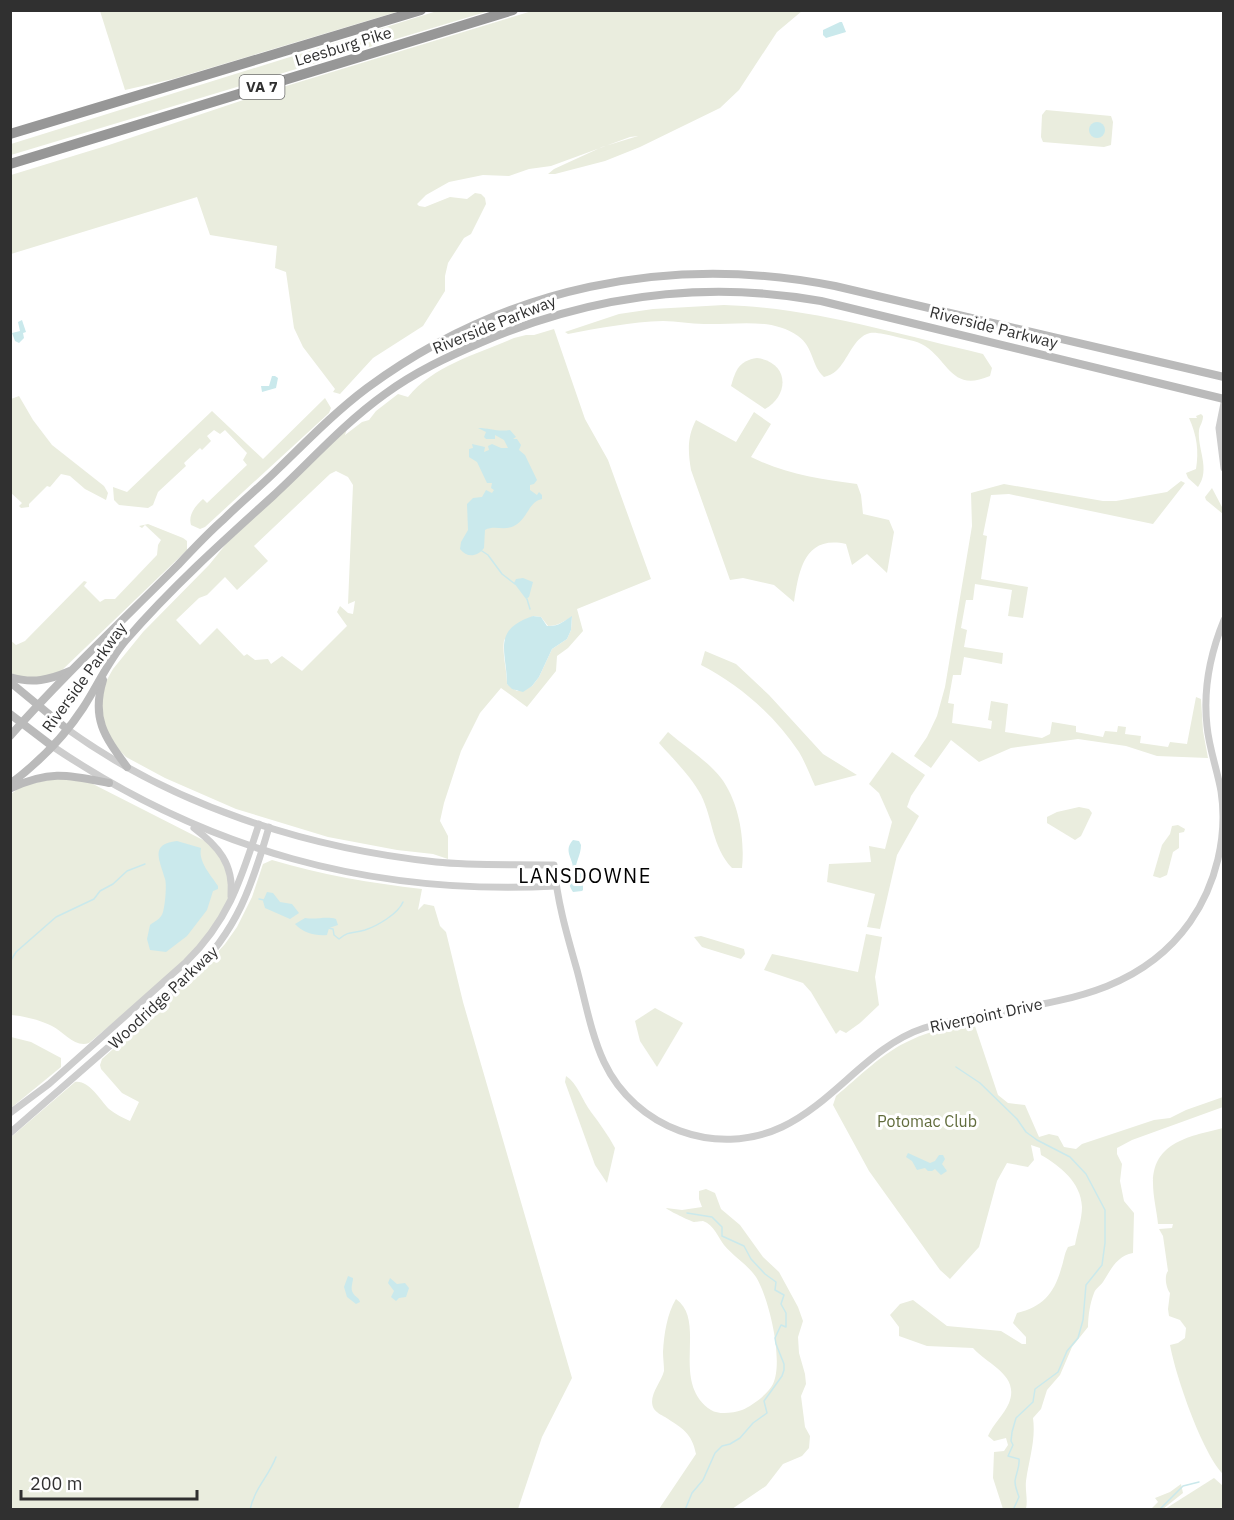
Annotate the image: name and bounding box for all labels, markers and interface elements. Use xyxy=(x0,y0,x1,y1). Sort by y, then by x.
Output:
street label: Leesburg Pike xyxy=(292,22,394,70)
road number: VA 7 xyxy=(240,75,284,99)
street label: Riverside Parkway xyxy=(429,290,559,358)
street label: Riverside Parkway xyxy=(928,301,1060,353)
street label: Riverside Parkway xyxy=(37,618,131,736)
district label: LANSDOWNE xyxy=(518,862,652,889)
street label: Woodridge Parkway xyxy=(104,941,222,1053)
street label: Riverpoint Drive xyxy=(928,993,1044,1037)
park label: Potomac Club xyxy=(877,1111,977,1131)
scale bar xyxy=(21,1463,196,1501)
text: 200 m xyxy=(30,1472,82,1495)

